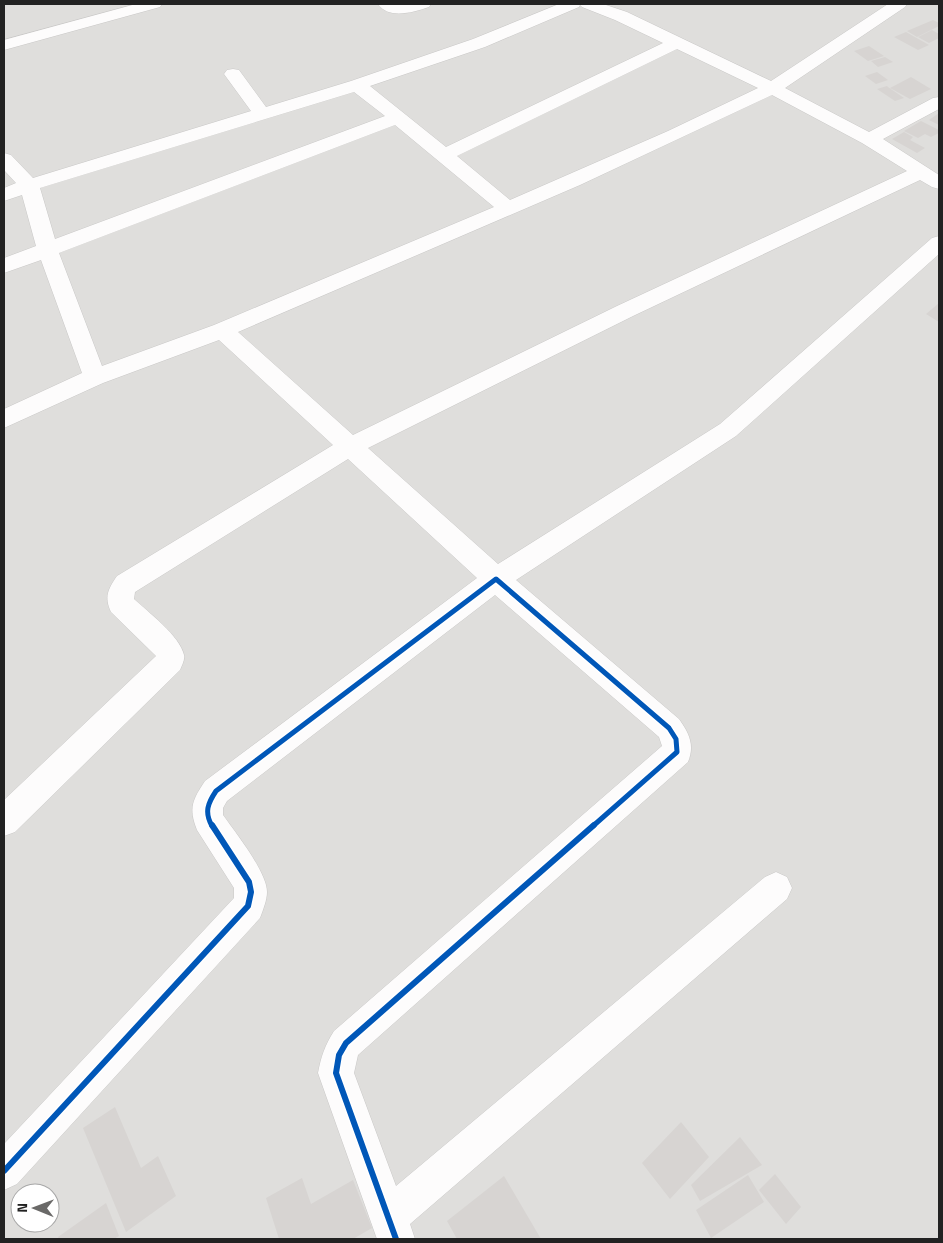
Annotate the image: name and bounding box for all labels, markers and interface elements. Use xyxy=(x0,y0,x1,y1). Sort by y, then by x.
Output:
north arrow xyxy=(10,1183,60,1233)
text: N xyxy=(11,1203,32,1213)

